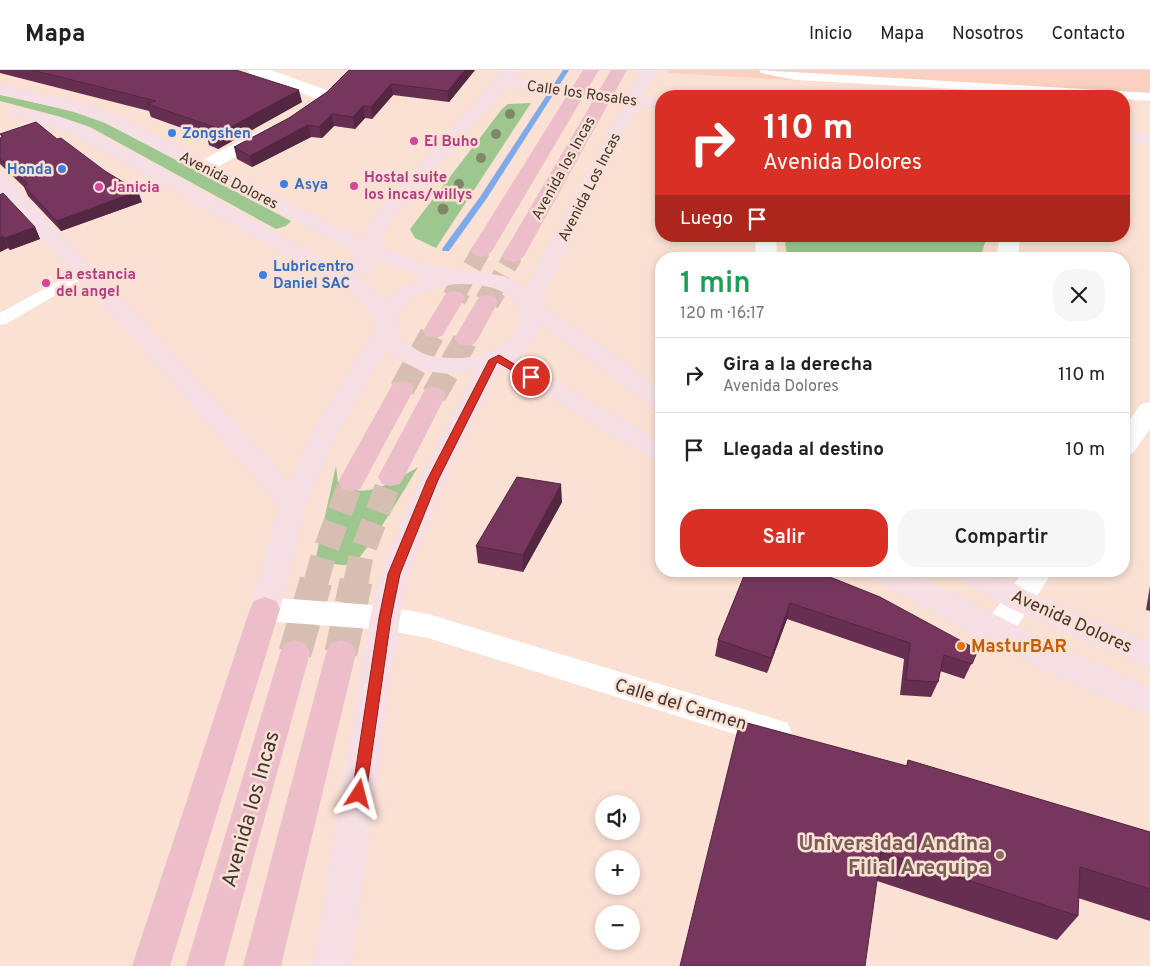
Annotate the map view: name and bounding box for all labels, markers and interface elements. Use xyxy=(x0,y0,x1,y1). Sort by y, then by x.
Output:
text: Mapa xyxy=(25,20,85,50)
text: Inicio xyxy=(809,23,852,46)
text: Mapa xyxy=(880,23,924,46)
text: Nosotros xyxy=(952,23,1024,46)
text: Contacto xyxy=(1052,23,1125,46)
street label: Calle los Rosales xyxy=(525,77,638,112)
text: 110 m xyxy=(763,107,853,151)
icon: right xyxy=(680,110,745,175)
street label: Avenida los Incas xyxy=(528,114,601,224)
place label: Zongshen xyxy=(182,125,251,144)
marker: Zongshen xyxy=(166,127,178,139)
street label: Avenida Los Incas xyxy=(555,130,626,245)
place label: El Buho xyxy=(424,133,478,152)
marker: El Buho xyxy=(408,135,420,147)
street label: Avenida Dolores xyxy=(176,148,281,214)
text: Avenida Dolores xyxy=(763,150,922,177)
place label: Honda xyxy=(7,161,52,180)
marker: Honda xyxy=(56,163,68,175)
place label: Hostal suite los incas/willys xyxy=(364,169,473,205)
place label: Asya xyxy=(294,176,328,195)
marker: Asya xyxy=(278,178,290,190)
place label: Janicia xyxy=(109,179,160,198)
marker: Hostal suite los incas/willys xyxy=(348,180,360,192)
marker: Janicia xyxy=(93,181,105,193)
icon: arrive xyxy=(743,205,771,233)
text: Luego xyxy=(680,207,733,231)
place label: Lubricentro Daniel SAC xyxy=(273,258,354,294)
place label: La estancia del angel xyxy=(56,266,136,302)
text: 1 min xyxy=(680,266,751,303)
marker: Lubricentro Daniel SAC xyxy=(257,269,269,281)
button: close xyxy=(1053,269,1105,321)
marker: La estancia del angel xyxy=(40,277,52,289)
text: 120 m · 16:17 xyxy=(680,304,764,324)
text: Gira a la derecha xyxy=(723,353,873,377)
pin xyxy=(510,356,552,398)
icon: right xyxy=(680,361,708,389)
icon: arrive xyxy=(517,363,545,391)
text: 110 m xyxy=(1058,363,1105,387)
text: Avenida Dolores xyxy=(723,377,839,397)
icon: arrive xyxy=(680,436,708,464)
text: Llegada al destino xyxy=(723,438,884,462)
text: 10 m xyxy=(1065,438,1105,462)
button: Salir xyxy=(680,509,888,567)
button: Compartir xyxy=(898,509,1105,567)
street label: Avenida Dolores xyxy=(1007,585,1136,659)
place label: MasturBAR xyxy=(971,636,1067,659)
marker: MasturBAR xyxy=(955,640,967,652)
street label: Calle del Carmen xyxy=(612,674,749,736)
street label: Avenida los Incas xyxy=(216,728,287,891)
position arrow xyxy=(332,767,384,819)
map controls xyxy=(595,795,640,950)
button: sound xyxy=(595,795,640,840)
place label: Universidad Andina Filial Arequipa xyxy=(798,831,990,882)
marker: Universidad Andina Filial Arequipa xyxy=(994,849,1006,861)
button: + xyxy=(595,850,640,895)
button: − xyxy=(595,905,640,950)

